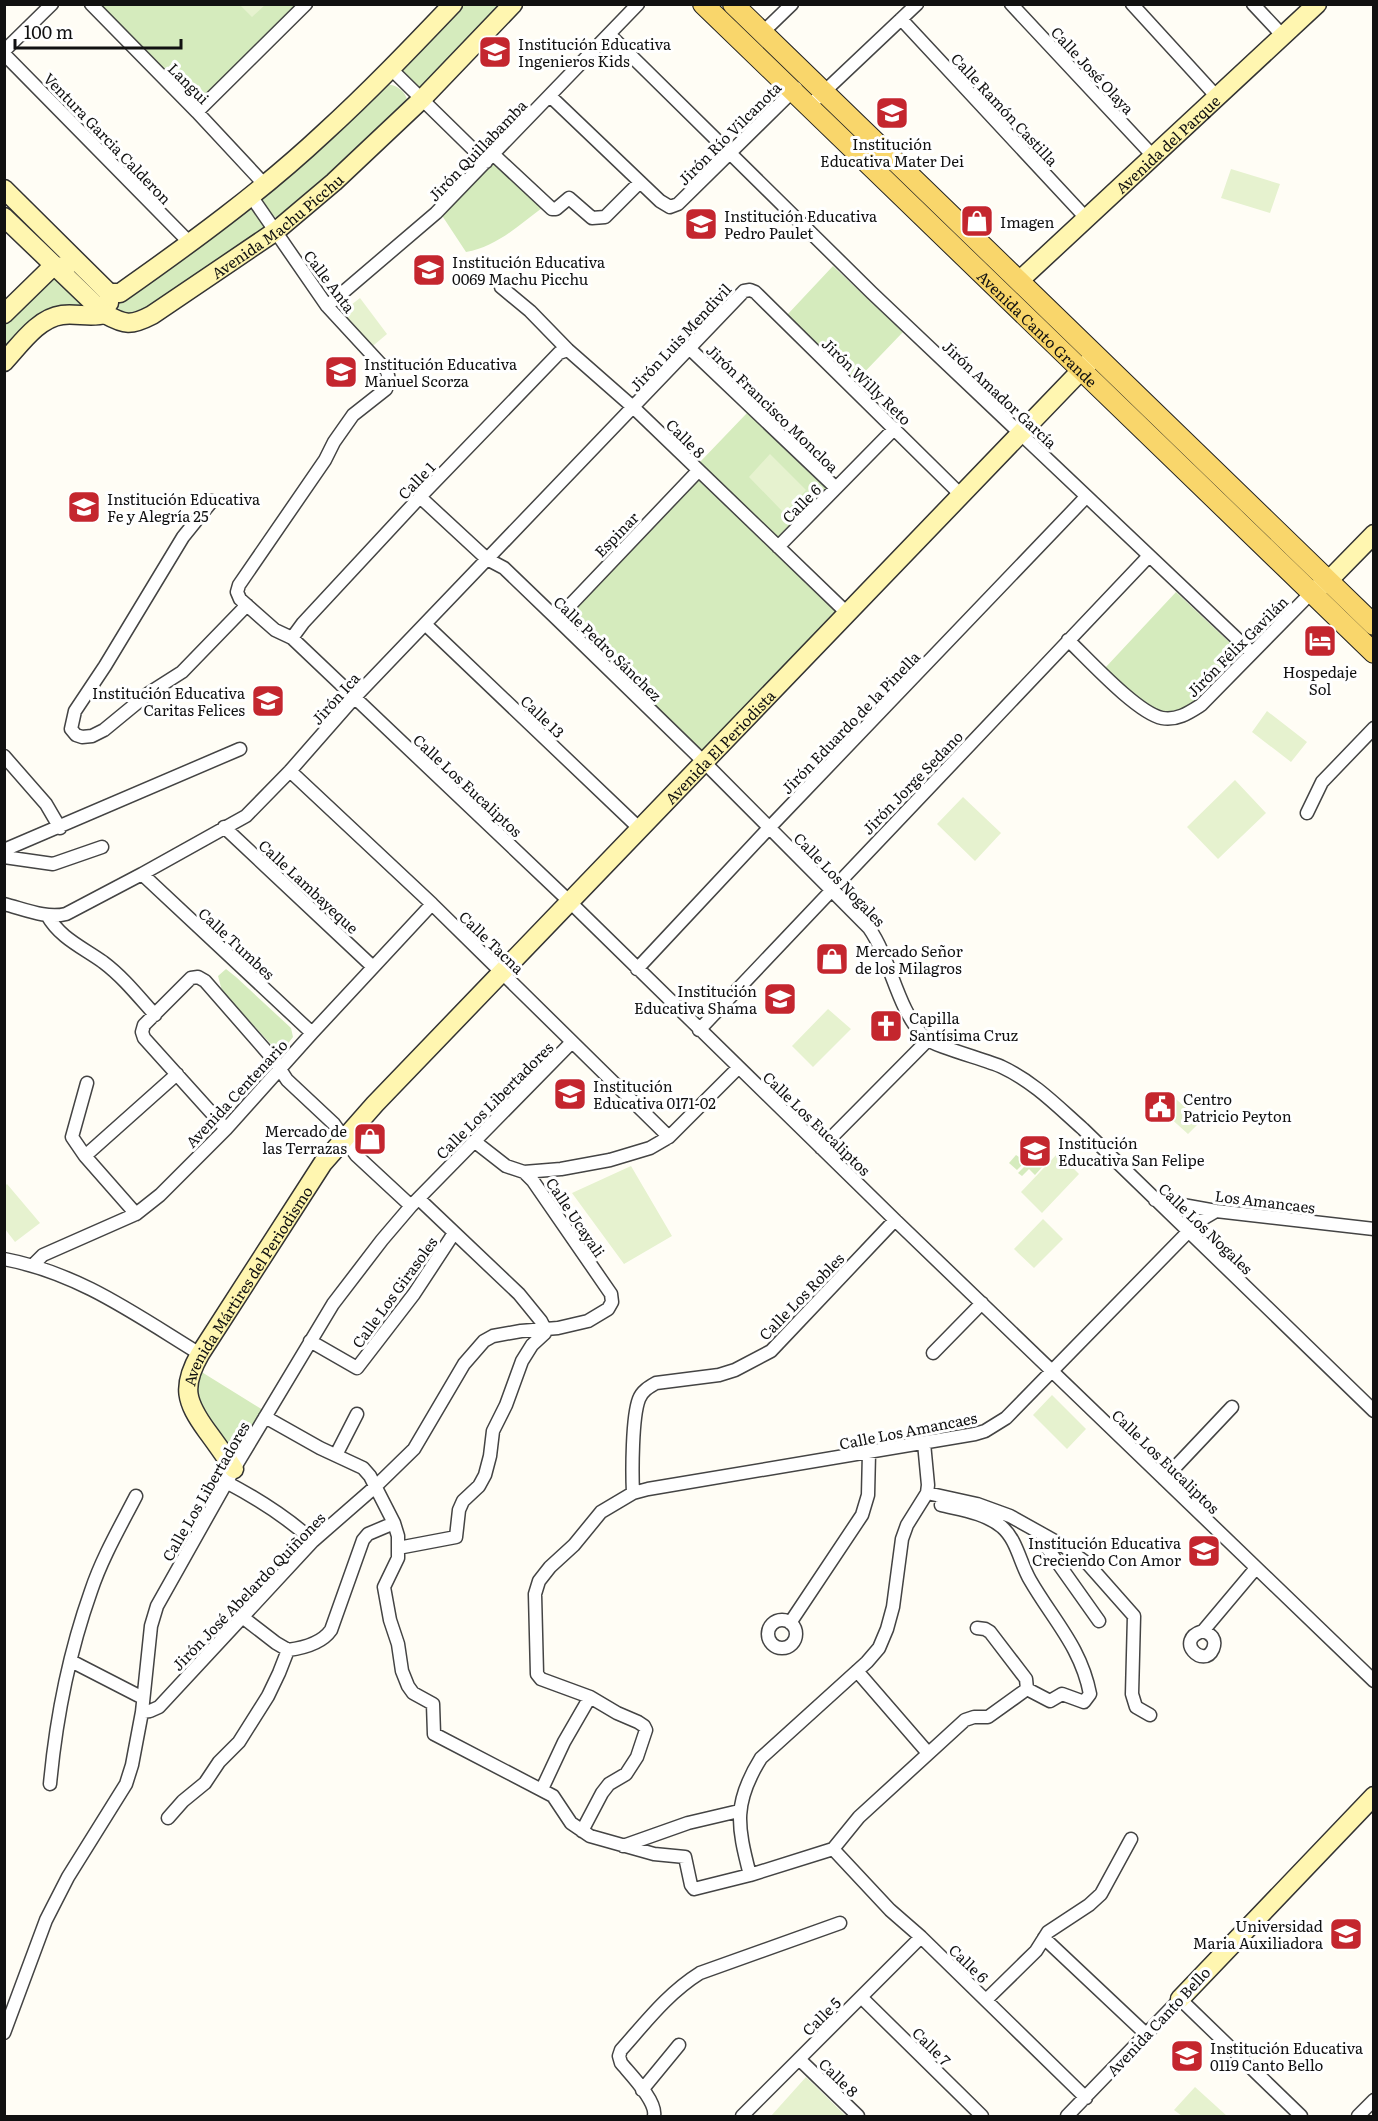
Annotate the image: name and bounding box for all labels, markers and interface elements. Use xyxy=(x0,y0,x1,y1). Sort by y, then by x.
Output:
scale bar xyxy=(15,12,182,50)
text: 100 m xyxy=(24,18,73,45)
street label: Calle José Olaya xyxy=(1046,21,1141,120)
place label: Institución Educativa Ingenieros Kids xyxy=(518,32,672,72)
school or university icon: Institución Educativa Ingenieros Kids xyxy=(477,34,513,70)
street label: Calle Ramón Castilla xyxy=(946,47,1064,172)
street label: Langui xyxy=(163,57,215,109)
street label: Ventura Garcia Calderon xyxy=(39,67,177,209)
street label: Jirón Río Vilcanota xyxy=(672,75,787,190)
street label: Avenida del Parque xyxy=(1109,89,1225,198)
street label: Jirón Quillabamba xyxy=(422,93,532,206)
school or university icon: Institución Educativa Mater Dei xyxy=(874,95,910,131)
place label: Institución Educativa Mater Dei xyxy=(820,132,964,172)
street label: Avenida Machu Picchu xyxy=(206,167,348,284)
shop icon: Imagen xyxy=(959,203,995,239)
place label: Institución Educativa Pedro Paulet xyxy=(724,204,878,244)
school or university icon: Institución Educativa Pedro Paulet xyxy=(683,206,719,242)
place label: Imagen xyxy=(1000,210,1054,233)
street label: Calle Anta xyxy=(299,245,362,318)
place label: Institución Educativa 0069 Machu Picchu xyxy=(452,250,606,290)
school or university icon: Institución Educativa 0069 Machu Picchu xyxy=(411,252,447,288)
street label: Avenida Canto Grande xyxy=(973,264,1103,392)
street label: Jirón Luis Mendivil xyxy=(624,278,736,396)
street label: Jirón Willy Reto xyxy=(817,332,917,430)
street label: Jirón Amador García xyxy=(937,335,1063,454)
street label: Jirón Francisco Moncloa xyxy=(702,338,845,478)
place label: Institución Educativa Manuel Scorza xyxy=(364,352,518,392)
school or university icon: Institución Educativa Manuel Scorza xyxy=(323,354,359,390)
street label: Calle 8 xyxy=(661,413,711,463)
street label: Calle 1 xyxy=(392,456,440,504)
street label: Calle 6 xyxy=(776,478,826,528)
place label: Institución Educativa Fe y Alegría 25 xyxy=(107,487,261,527)
school or university icon: Institución Educativa Fe y Alegría 25 xyxy=(66,489,102,525)
street label: Espinar xyxy=(588,506,644,562)
street label: Calle Pedro Sánchez xyxy=(549,590,667,706)
street label: Jirón Félix Gavilán xyxy=(1181,590,1293,702)
hotel icon: Hospedaje Sol xyxy=(1302,623,1338,659)
street label: Jirón Eduardo de la Pinella xyxy=(775,645,925,799)
place label: Hospedaje Sol xyxy=(1283,660,1357,700)
street label: Jirón Ica xyxy=(305,666,365,729)
place label: Institución Educativa Caritas Felices xyxy=(92,681,246,721)
school or university icon: Institución Educativa Caritas Felices xyxy=(250,683,286,719)
street label: Avenida El Periodista xyxy=(659,683,781,809)
street label: Calle 13 xyxy=(516,689,570,743)
street label: Jirón Jorge Sedano xyxy=(856,725,968,839)
street label: Calle Los Eucaliptos xyxy=(408,728,528,842)
street label: Calle Los Nogales xyxy=(789,827,891,931)
street label: Calle Lambayeque xyxy=(254,834,364,939)
street label: Calle Tumbes xyxy=(194,902,280,985)
street label: Calle Tacna xyxy=(454,905,530,980)
place label: Mercado Señor de los Milagros xyxy=(855,939,963,979)
shop icon: Mercado Señor de los Milagros xyxy=(814,941,850,977)
place label: Institución Educativa Shama xyxy=(634,979,758,1019)
school or university icon: Institución Educativa Shama xyxy=(762,981,798,1017)
place label: Capilla Santísima Cruz xyxy=(909,1006,1018,1046)
church icon: Capilla Santísima Cruz xyxy=(868,1008,904,1044)
street label: Avenida Centenario xyxy=(180,1033,293,1152)
street label: Calle Los Libertadores xyxy=(430,1036,558,1164)
street label: Calle Los Eucaliptos xyxy=(758,1065,876,1181)
place label: Institución Educativa 0171-02 xyxy=(593,1074,716,1114)
school or university icon: Institución Educativa 0171-02 xyxy=(552,1076,588,1112)
place label: Centro Patricio Peyton xyxy=(1183,1087,1292,1127)
public building icon: Centro Patricio Peyton xyxy=(1142,1089,1178,1125)
place label: Mercado de las Terrazas xyxy=(262,1119,347,1159)
shop icon: Mercado de las Terrazas xyxy=(352,1121,388,1157)
place label: Institución Educativa San Felipe xyxy=(1058,1131,1205,1171)
school or university icon: Institución Educativa San Felipe xyxy=(1017,1133,1053,1169)
street label: Calle Ucayali xyxy=(541,1172,611,1262)
street label: Calle Los Nogales xyxy=(1154,1177,1258,1279)
street label: Avenida Mártires del Periodismo xyxy=(177,1181,317,1388)
street label: Los Amancaes xyxy=(1214,1183,1317,1219)
street label: Calle Los Girasoles xyxy=(346,1231,442,1353)
street label: Calle Los Robles xyxy=(753,1247,849,1345)
street label: Calle Los Eucaliptos xyxy=(1107,1403,1225,1519)
street label: Calle Los Amancaes xyxy=(837,1405,979,1455)
street label: Calle Los Libertadores xyxy=(156,1417,255,1565)
street label: Jirón José Abelardo Quiñones xyxy=(166,1506,330,1675)
place label: Institución Educativa Creciendo Con Amor xyxy=(1028,1531,1182,1571)
school or university icon: Institución Educativa Creciendo Con Amor xyxy=(1186,1533,1222,1569)
place label: Universidad Maria Auxiliadora xyxy=(1193,1914,1324,1954)
school or university icon: Universidad Maria Auxiliadora xyxy=(1328,1916,1364,1952)
street label: Calle 6 xyxy=(944,1938,994,1988)
street label: Avenida Canto Bello xyxy=(1101,1961,1215,2081)
street label: Calle 5 xyxy=(796,1991,846,2041)
street label: Calle 7 xyxy=(907,2021,957,2071)
place label: Institución Educativa 0119 Canto Bello xyxy=(1210,2036,1364,2076)
school or university icon: Institución Educativa 0119 Canto Bello xyxy=(1169,2038,1205,2074)
street label: Calle 8 xyxy=(814,2052,864,2102)

